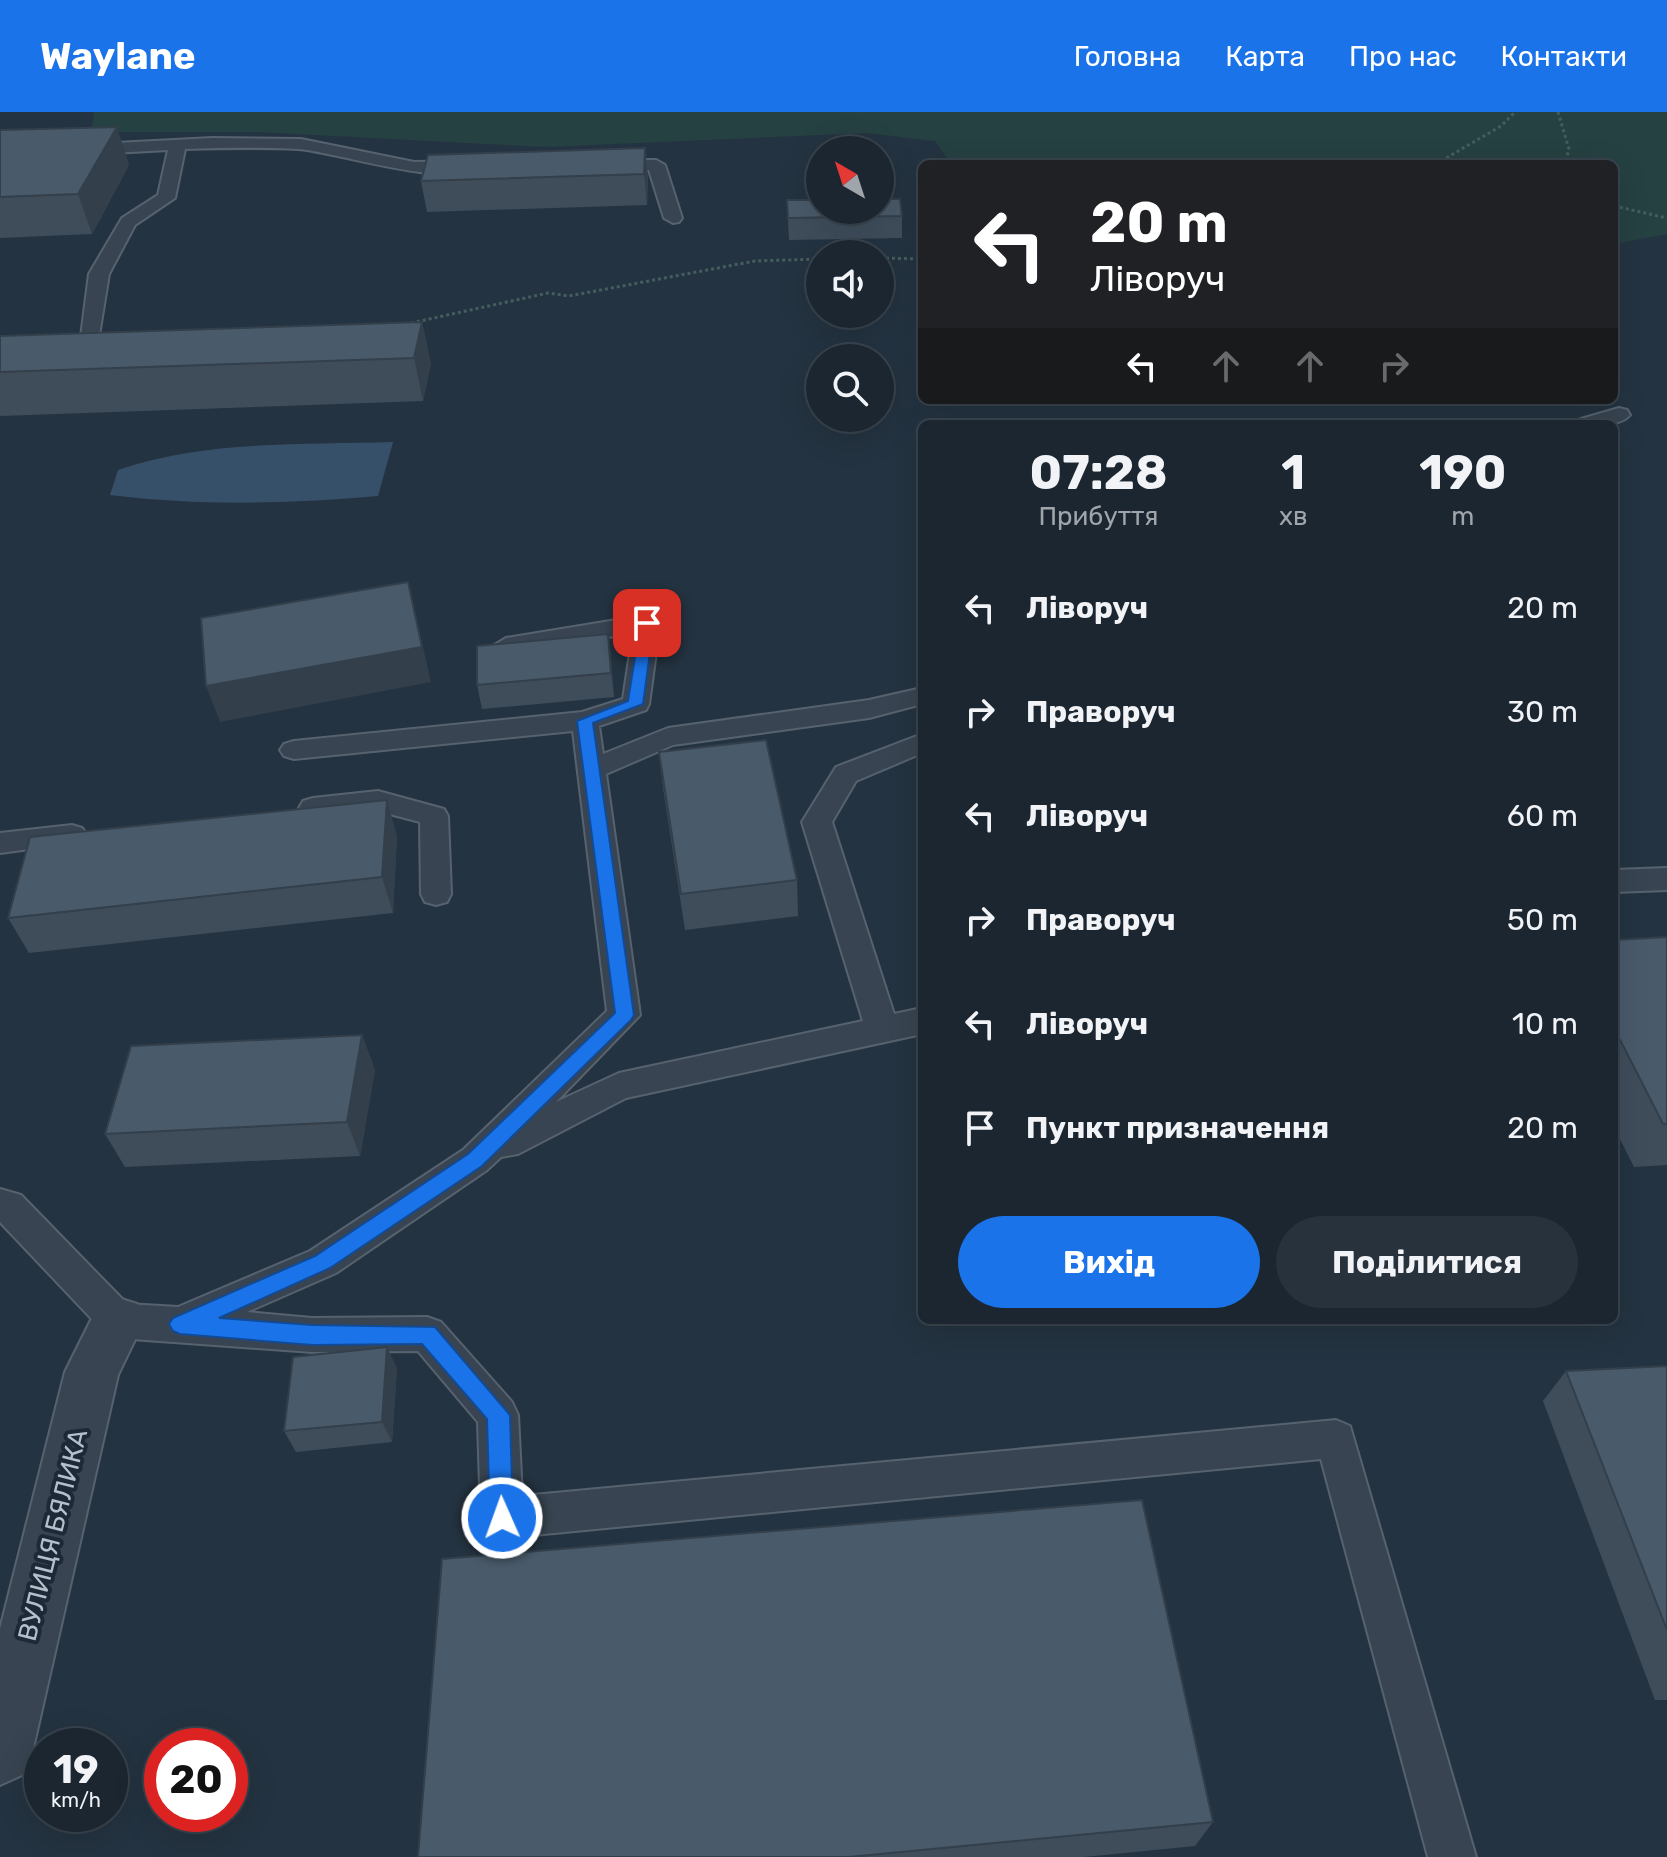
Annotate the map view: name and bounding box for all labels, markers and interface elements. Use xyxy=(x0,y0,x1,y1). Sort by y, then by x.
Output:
text: Waylane xyxy=(40,33,196,79)
text: Головна xyxy=(1074,40,1181,73)
text: Карта xyxy=(1225,40,1305,73)
text: Про нас xyxy=(1349,40,1457,73)
text: Контакти xyxy=(1501,40,1627,73)
north arrow xyxy=(806,136,894,224)
map controls xyxy=(806,136,894,432)
text: 20 m xyxy=(1090,190,1228,256)
icon: left xyxy=(958,192,1062,296)
button: sound xyxy=(806,240,894,328)
text: Ліворуч xyxy=(1090,257,1225,300)
button: search xyxy=(806,344,894,432)
icon: left xyxy=(1120,344,1164,388)
icon: ahead xyxy=(1204,344,1248,388)
icon: ahead xyxy=(1288,344,1332,388)
icon: right xyxy=(1372,344,1416,388)
text: 07:28 xyxy=(1030,444,1167,501)
text: 1 xyxy=(1281,444,1305,501)
text: 190 xyxy=(1419,444,1506,501)
text: Прибуття xyxy=(1038,501,1159,532)
text: хв xyxy=(1279,501,1308,532)
text: m xyxy=(1451,501,1474,532)
icon: left xyxy=(958,586,1002,630)
pin xyxy=(613,589,681,657)
text: Ліворуч xyxy=(1026,590,1148,626)
text: 20 m xyxy=(1507,590,1578,626)
icon: arrive xyxy=(625,601,669,645)
icon: right xyxy=(958,690,1002,734)
text: Праворуч xyxy=(1026,694,1176,730)
text: 30 m xyxy=(1507,694,1578,730)
icon: left xyxy=(958,794,1002,838)
text: Ліворуч xyxy=(1026,798,1148,834)
text: 60 m xyxy=(1507,798,1578,834)
icon: right xyxy=(958,898,1002,942)
text: Праворуч xyxy=(1026,902,1176,938)
text: 50 m xyxy=(1507,902,1578,938)
icon: left xyxy=(958,1002,1002,1046)
text: Ліворуч xyxy=(1026,1006,1148,1042)
text: 10 m xyxy=(1512,1006,1578,1042)
icon: arrive xyxy=(958,1106,1002,1150)
text: Пункт призначення xyxy=(1026,1110,1329,1146)
text: 20 m xyxy=(1507,1110,1578,1146)
button: Вихід xyxy=(958,1216,1260,1308)
button: Поділитися xyxy=(1276,1216,1578,1308)
street label: ВУЛИЦЯ БЯЛИКА xyxy=(12,1426,94,1644)
position arrow xyxy=(460,1476,544,1560)
speed limit sign: 20 xyxy=(144,1728,248,1832)
text: 19 xyxy=(53,1746,99,1793)
text: km/h xyxy=(51,1788,101,1812)

